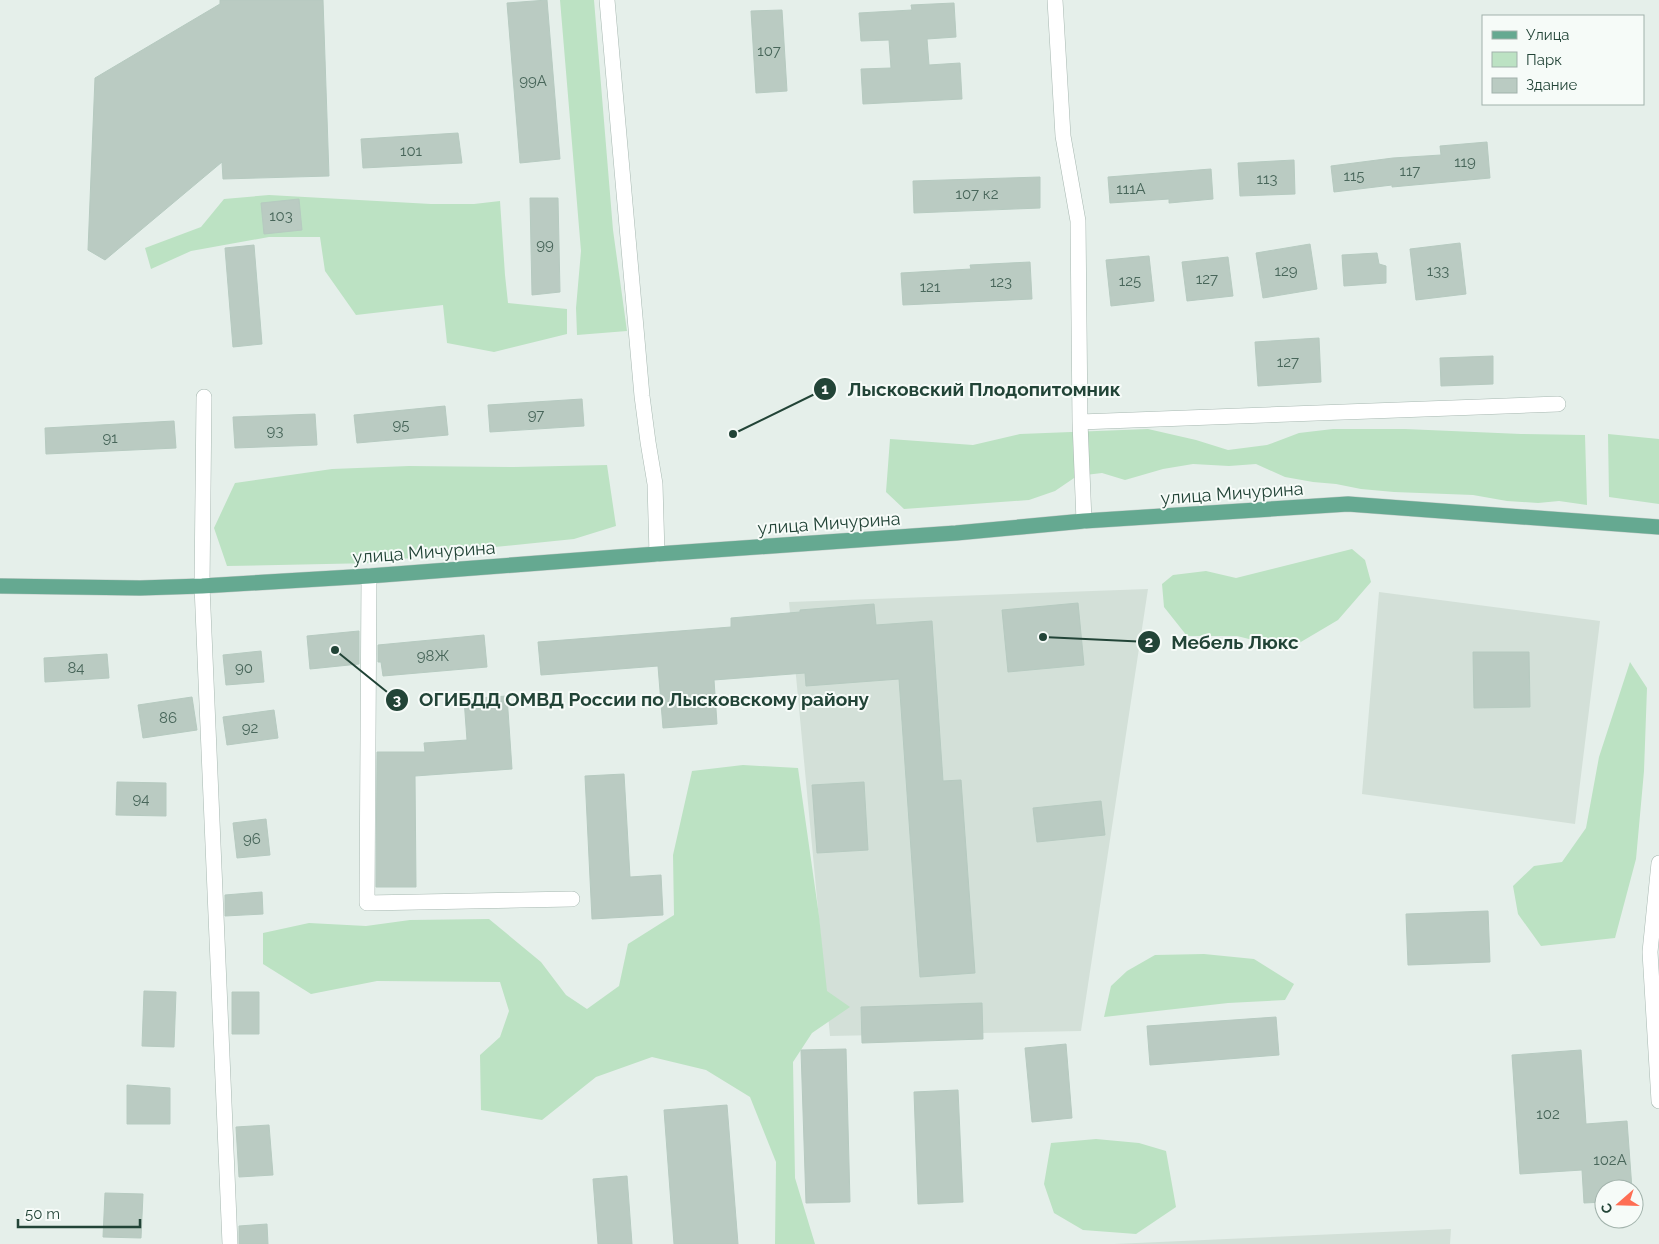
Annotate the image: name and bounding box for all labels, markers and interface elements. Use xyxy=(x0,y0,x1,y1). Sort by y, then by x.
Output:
legend xyxy=(1482,15,1644,105)
text: Улица xyxy=(1526,26,1570,44)
house number: 107 xyxy=(757,42,781,60)
text: Парк xyxy=(1526,51,1562,69)
house number: 99А xyxy=(519,72,547,90)
text: Здание xyxy=(1526,76,1578,94)
house number: 101 xyxy=(400,142,423,160)
house number: 119 xyxy=(1454,153,1476,171)
house number: 117 xyxy=(1400,162,1420,180)
house number: 115 xyxy=(1343,167,1365,185)
house number: 113 xyxy=(1257,170,1277,188)
house number: 111А xyxy=(1116,180,1146,198)
house number: 107 к2 xyxy=(956,185,999,203)
house number: 103 xyxy=(269,207,293,225)
house number: 99 xyxy=(536,236,554,254)
house number: 129 xyxy=(1274,262,1298,280)
house number: 133 xyxy=(1427,262,1449,280)
house number: 127 xyxy=(1196,270,1218,288)
house number: 125 xyxy=(1119,272,1141,290)
house number: 123 xyxy=(990,273,1012,291)
house number: 121 xyxy=(920,278,941,296)
house number: 127 xyxy=(1277,353,1299,371)
callout: Лысковский Плодопитомник xyxy=(812,372,1130,406)
text: Лысковский Плодопитомник xyxy=(848,378,1121,400)
text: 1 xyxy=(821,380,829,398)
house number: 97 xyxy=(528,406,544,424)
house number: 95 xyxy=(393,416,409,434)
house number: 93 xyxy=(267,422,283,440)
house number: 91 xyxy=(102,429,118,447)
street label: улица Мичурина xyxy=(1160,478,1304,508)
street label: улица Мичурина xyxy=(757,508,901,538)
street label: улица Мичурина xyxy=(352,537,496,567)
callout: Мебель Люкс xyxy=(1136,625,1309,659)
text: Мебель Люкс xyxy=(1171,631,1299,653)
text: 2 xyxy=(1145,633,1153,651)
house number: 98Ж xyxy=(417,647,449,665)
house number: 84 xyxy=(67,659,85,677)
house number: 90 xyxy=(235,659,253,677)
callout: ОГИБДД ОМВД России по Лысковскому району xyxy=(384,683,879,717)
text: ОГИБДД ОМВД России по Лысковскому району xyxy=(419,688,869,710)
text: 3 xyxy=(393,691,401,709)
house number: 86 xyxy=(159,709,177,727)
house number: 92 xyxy=(242,719,258,737)
house number: 94 xyxy=(133,790,149,808)
house number: 96 xyxy=(243,830,261,848)
house number: 102 xyxy=(1536,1105,1560,1123)
house number: 102А xyxy=(1593,1151,1627,1169)
north arrow xyxy=(1594,1179,1644,1229)
scale bar xyxy=(18,1196,140,1228)
text: С xyxy=(1597,1201,1616,1216)
text: 50 m xyxy=(25,1205,60,1223)

